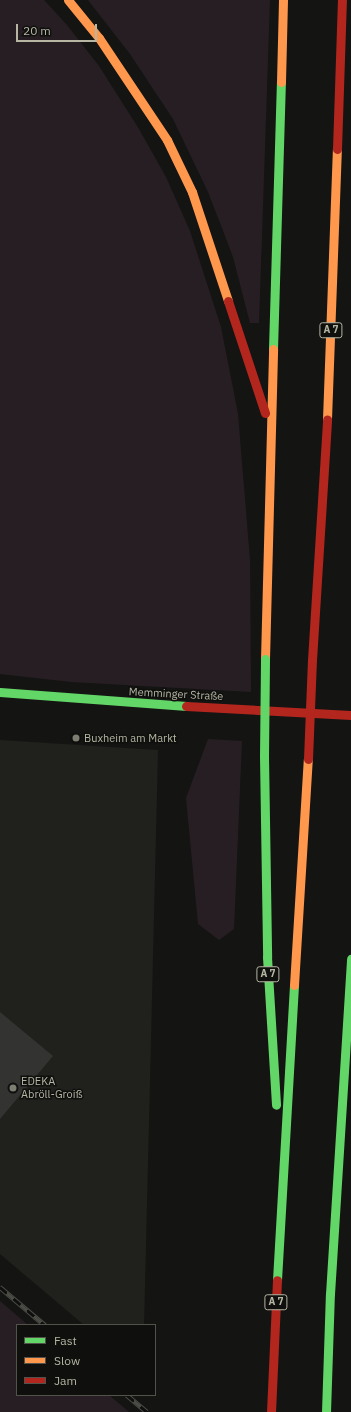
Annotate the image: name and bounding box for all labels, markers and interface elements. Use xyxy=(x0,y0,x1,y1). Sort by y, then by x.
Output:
scale bar xyxy=(18,16,99,42)
text: 20 m xyxy=(23,23,51,38)
road number: A 7 xyxy=(319,322,343,338)
street label: Memminger Straße xyxy=(128,685,224,703)
place label: Buxheim am Markt xyxy=(84,731,177,745)
marker: Buxheim am Markt xyxy=(71,733,81,743)
road number: A 7 xyxy=(256,966,280,982)
place label: EDEKA Abröll-Groiß xyxy=(21,1075,83,1101)
marker: EDEKA Abröll-Groiß xyxy=(8,1083,18,1093)
road number: A 7 xyxy=(264,1294,288,1310)
legend xyxy=(16,1324,156,1396)
text: Fast xyxy=(54,1333,77,1348)
text: Slow xyxy=(54,1353,80,1368)
text: Jam xyxy=(54,1373,77,1388)

